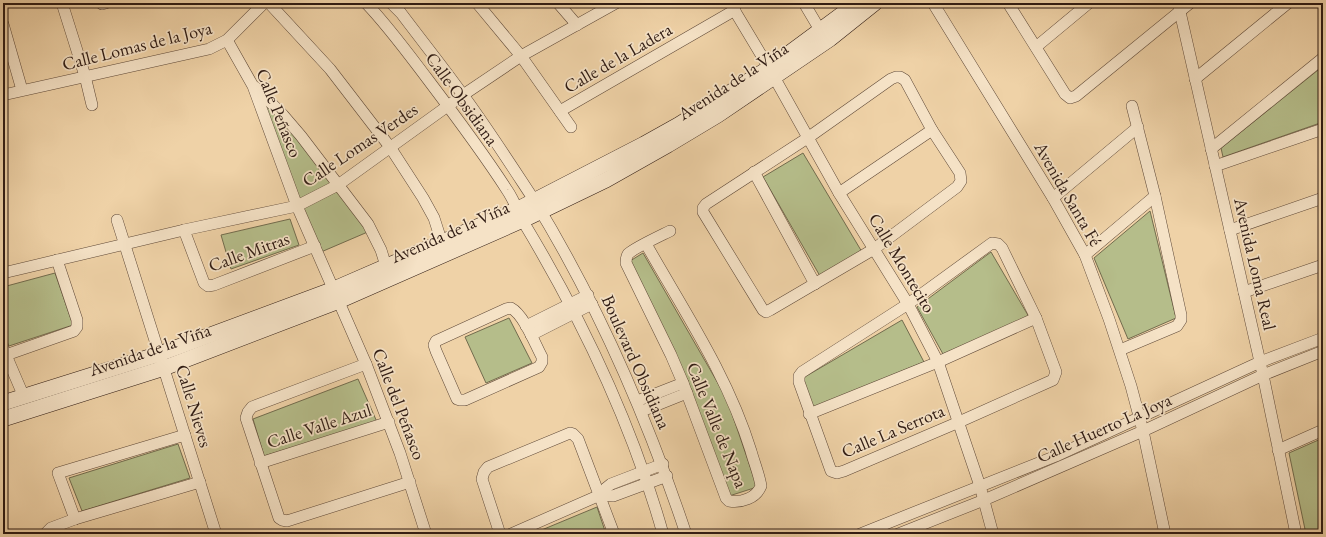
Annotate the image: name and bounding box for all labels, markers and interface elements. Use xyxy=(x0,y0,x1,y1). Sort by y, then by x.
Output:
street label: Calle Lomas de la Joya xyxy=(60,16,215,75)
street label: Calle de la Ladera xyxy=(560,17,677,98)
street label: Avenida de la Viña xyxy=(672,36,793,125)
street label: Calle Obsidiana xyxy=(421,48,504,151)
street label: Calle Peñasco xyxy=(251,65,308,161)
street label: Calle Lomas Verdes xyxy=(298,97,422,192)
street label: Avenida Santa Fé xyxy=(1029,137,1108,250)
street label: Avenida de la Viña xyxy=(386,195,513,268)
street label: Avenida Loma Real xyxy=(1229,195,1282,332)
street label: Calle Montecito xyxy=(864,209,941,317)
street label: Calle Mitras xyxy=(205,226,293,277)
street label: Boulevard Obsidiana xyxy=(597,291,677,433)
street label: Avenida de la Viña xyxy=(85,318,214,381)
street label: Calle del Peñasco xyxy=(368,345,431,463)
street label: Calle Valle de Napa xyxy=(682,359,753,492)
street label: Calle Nieves xyxy=(171,362,218,450)
street label: Calle Huerto La Joya xyxy=(1033,387,1176,468)
street label: Calle Valle Azul xyxy=(264,398,374,453)
street label: Calle La Serrota xyxy=(838,398,949,463)

